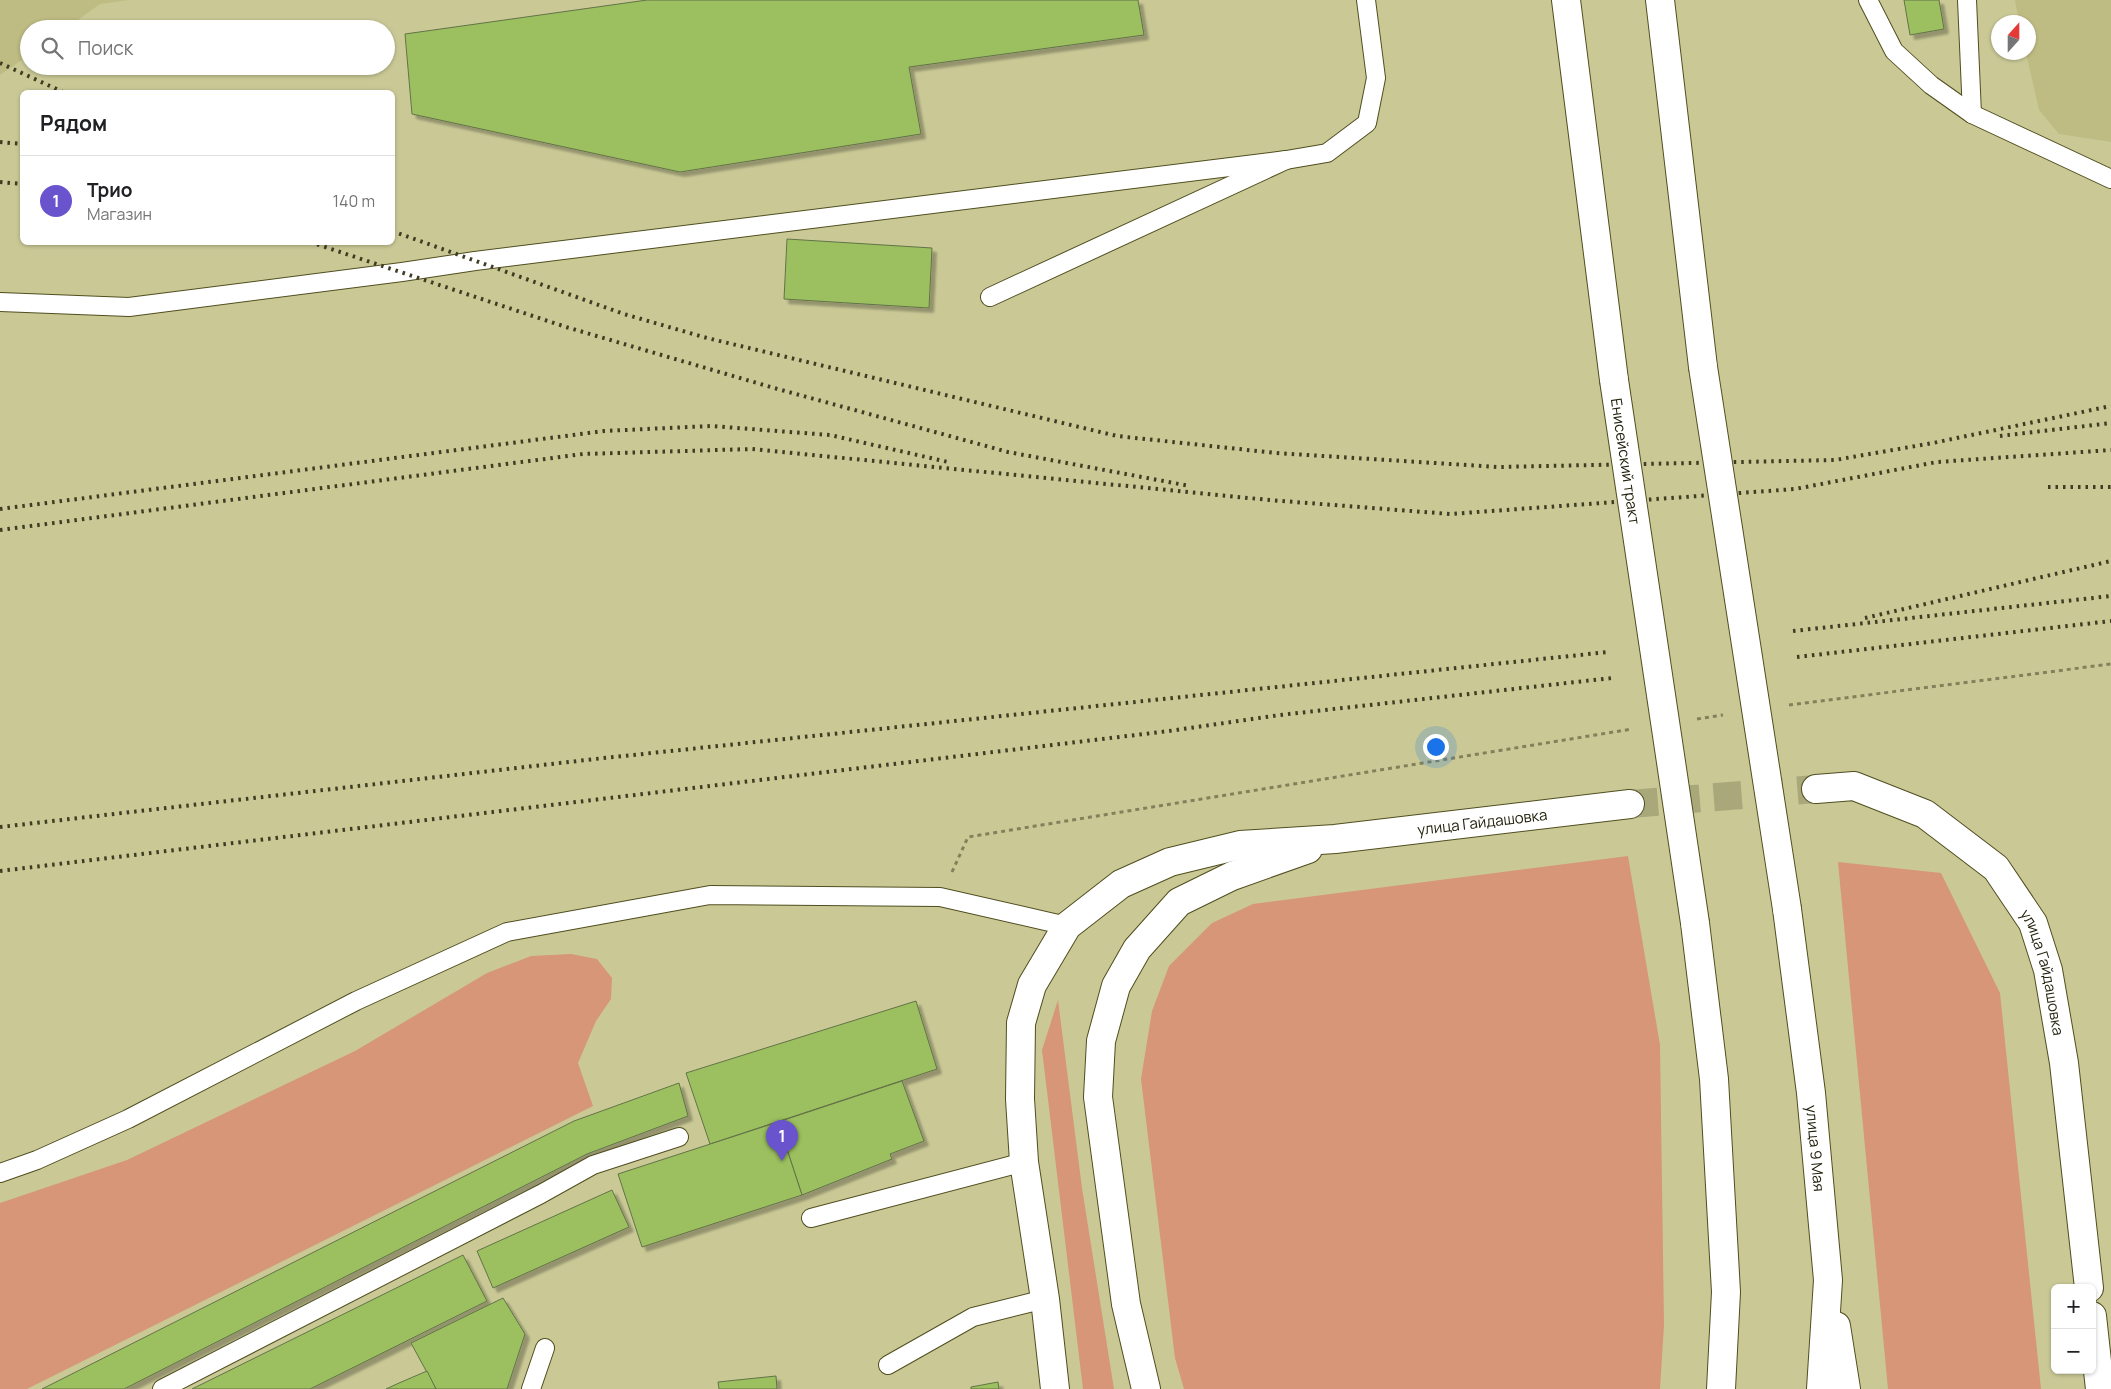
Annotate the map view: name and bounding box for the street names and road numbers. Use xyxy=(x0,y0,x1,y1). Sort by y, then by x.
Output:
street label: Енисейский тракт xyxy=(1606,397,1646,526)
street label: улица Гайдашовка xyxy=(1416,803,1548,840)
street label: улица Гайдашовка xyxy=(2016,904,2070,1037)
street label: улица 9 Мая xyxy=(1802,1104,1830,1192)

